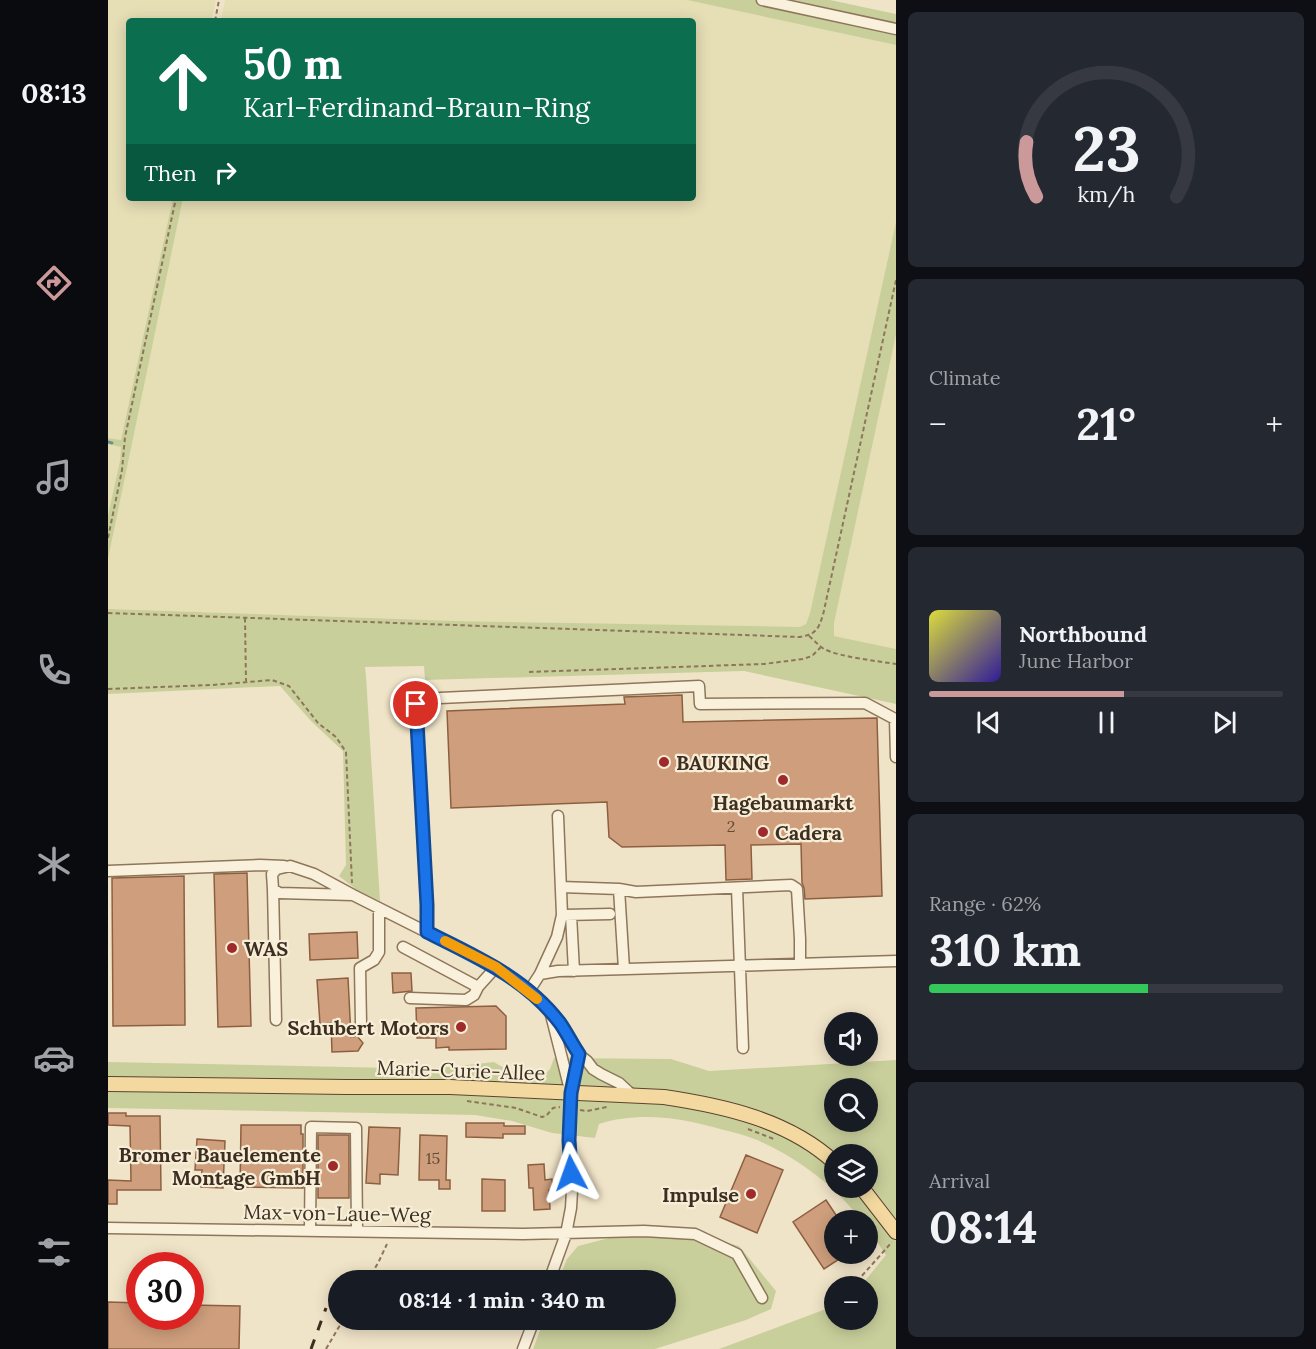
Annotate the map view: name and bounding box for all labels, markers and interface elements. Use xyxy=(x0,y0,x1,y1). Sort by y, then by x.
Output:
text: 50 m xyxy=(243,37,342,91)
icon: ahead xyxy=(144,42,222,120)
text: 08:13 xyxy=(21,76,87,110)
text: Karl-Ferdinand-Braun-Ring xyxy=(243,90,590,124)
text: 23 xyxy=(1072,108,1140,188)
icon: right xyxy=(209,156,242,189)
text: Then xyxy=(144,159,197,187)
text: km/h xyxy=(1077,180,1135,208)
icon: directions xyxy=(33,262,75,304)
text: Climate xyxy=(929,365,1001,390)
text: 21° xyxy=(1076,395,1136,452)
text: − xyxy=(929,403,947,445)
text: + xyxy=(1265,403,1283,445)
icon: music xyxy=(33,456,75,498)
text: Northbound xyxy=(1019,620,1147,648)
text: June Harbor xyxy=(1019,648,1133,673)
icon: phone xyxy=(33,649,75,691)
pin xyxy=(390,678,441,729)
icon: arrive xyxy=(399,687,432,720)
icon: previous xyxy=(972,706,1005,739)
icon: pause xyxy=(1090,706,1123,739)
icon: next xyxy=(1208,706,1241,739)
place label: BAUKING xyxy=(676,750,769,775)
marker: BAUKING xyxy=(657,755,671,769)
marker: Hagebaumarkt xyxy=(776,773,790,787)
place label: Hagebaumarkt xyxy=(713,790,854,815)
house number: 2 xyxy=(727,816,735,836)
place label: Cadera xyxy=(775,820,842,845)
marker: Cadera xyxy=(756,825,770,839)
icon: climate xyxy=(33,843,75,885)
text: Range · 62% xyxy=(929,891,1041,916)
text: 310 km xyxy=(929,921,1081,978)
place label: WAS xyxy=(244,936,288,961)
marker: WAS xyxy=(225,941,239,955)
map controls xyxy=(824,1012,878,1330)
button: sound xyxy=(824,1012,878,1066)
place label: Schubert Motors xyxy=(288,1015,449,1040)
marker: Schubert Motors xyxy=(454,1020,468,1034)
icon: car xyxy=(33,1037,75,1079)
street label: Marie-Curie-Allee xyxy=(376,1055,546,1085)
button: search xyxy=(824,1078,878,1132)
position arrow xyxy=(539,1141,603,1205)
place label: Bromer Bauelemente Montage GmbH xyxy=(119,1142,321,1190)
button: layers xyxy=(824,1144,878,1198)
house number: 15 xyxy=(426,1148,440,1168)
marker: Bromer Bauelemente Montage GmbH xyxy=(326,1159,340,1173)
text: Arrival xyxy=(929,1168,990,1193)
place label: Impulse xyxy=(662,1182,739,1207)
marker: Impulse xyxy=(744,1187,758,1201)
text: 08:14 xyxy=(929,1198,1038,1255)
street label: Max-von-Laue-Weg xyxy=(243,1199,432,1227)
button: + xyxy=(824,1210,878,1264)
icon: filters xyxy=(33,1231,75,1273)
speed limit sign: 30 xyxy=(126,1252,204,1330)
button: − xyxy=(824,1276,878,1330)
text: 08:14 · 1 min · 340 m xyxy=(399,1286,605,1314)

